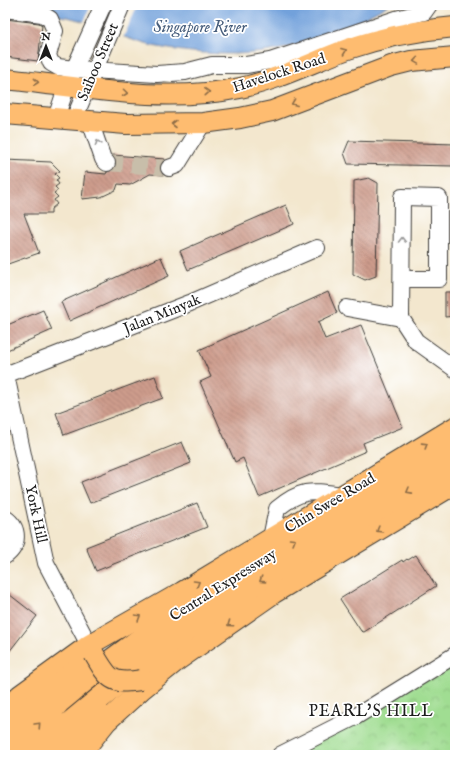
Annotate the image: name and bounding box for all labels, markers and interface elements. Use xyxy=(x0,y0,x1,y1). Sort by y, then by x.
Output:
water label: Singapore River xyxy=(153,18,248,38)
street label: Saiboo Street xyxy=(73,20,123,104)
north arrow xyxy=(26,26,66,66)
text: N xyxy=(40,30,51,44)
one-way arrow xyxy=(341,47,348,55)
street label: Havelock Road xyxy=(230,49,329,97)
one-way arrow xyxy=(413,56,419,64)
one-way arrow xyxy=(33,78,39,87)
one-way arrow xyxy=(122,88,128,97)
one-way arrow xyxy=(204,88,210,97)
one-way arrow xyxy=(290,99,297,107)
one-way arrow xyxy=(171,120,177,128)
one-way arrow xyxy=(94,139,102,146)
one-way arrow xyxy=(398,237,406,243)
street label: Jalan Minyak xyxy=(119,290,204,339)
one-way arrow xyxy=(421,443,428,450)
street label: Chin Swee Road xyxy=(281,468,380,537)
street label: York Hill xyxy=(21,483,52,546)
one-way arrow xyxy=(406,487,413,494)
one-way arrow xyxy=(376,525,383,532)
one-way arrow xyxy=(289,539,296,546)
street label: Central Expressway xyxy=(166,544,280,625)
one-way arrow xyxy=(259,575,266,582)
one-way arrow xyxy=(193,580,200,587)
one-way arrow xyxy=(134,615,141,622)
one-way arrow xyxy=(228,619,235,626)
district label: PEARL'S HILL xyxy=(308,702,434,722)
one-way arrow xyxy=(33,722,41,730)

